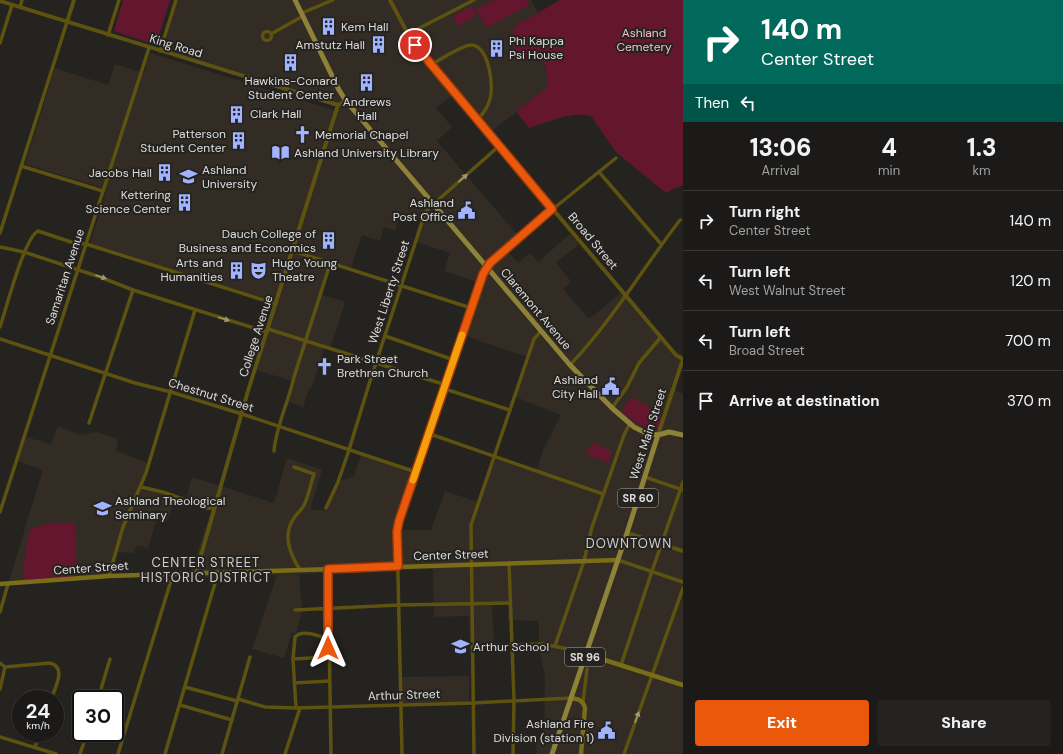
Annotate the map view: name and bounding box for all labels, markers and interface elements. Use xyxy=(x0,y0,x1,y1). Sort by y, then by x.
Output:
text: 140 m xyxy=(761,11,842,48)
icon: right xyxy=(695,16,747,68)
building icon: Kem Hall xyxy=(318,17,338,37)
place label: Kem Hall xyxy=(341,19,388,35)
park label: Ashland Cemetery xyxy=(616,25,672,55)
pin xyxy=(398,28,432,62)
street label: King Road xyxy=(148,30,204,62)
place label: Phi Kappa Psi House xyxy=(509,33,564,63)
icon: arrive xyxy=(404,34,426,56)
building icon: Amstutz Hall xyxy=(368,35,388,55)
place label: Amstutz Hall xyxy=(296,37,365,53)
building icon: Phi Kappa Psi House xyxy=(486,38,506,58)
text: Center Street xyxy=(761,47,874,71)
building icon: Hawkins-Conard Student Center xyxy=(281,52,301,72)
place label: Hawkins-Conard Student Center xyxy=(245,73,337,103)
building icon: Andrews Hall xyxy=(357,73,377,93)
icon: left xyxy=(737,92,759,114)
text: Then xyxy=(695,93,729,113)
place label: Andrews Hall xyxy=(343,94,391,124)
building icon: Clark Hall xyxy=(227,104,247,124)
place label: Clark Hall xyxy=(250,106,302,122)
church icon: Memorial Chapel xyxy=(292,125,312,145)
place label: Patterson Student Center xyxy=(140,126,227,156)
place label: Memorial Chapel xyxy=(315,127,408,143)
building icon: Patterson Student Center xyxy=(229,131,249,151)
text: 13:06 xyxy=(750,132,811,163)
text: 4 xyxy=(881,132,897,163)
text: 1.3 xyxy=(967,132,996,163)
library icon: Ashland University Library xyxy=(271,143,291,163)
place label: Ashland University Library xyxy=(294,145,439,161)
place label: Ashland University xyxy=(202,162,258,192)
text: Arrival xyxy=(762,162,799,179)
text: min xyxy=(878,162,900,179)
text: km xyxy=(973,162,991,179)
building icon: Jacobs Hall xyxy=(155,163,175,183)
place label: Jacobs Hall xyxy=(89,165,152,181)
school or university icon: Ashland University xyxy=(179,167,199,187)
one-way arrow xyxy=(458,174,468,183)
place label: Kettering Science Center xyxy=(86,187,172,217)
building icon: Kettering Science Center xyxy=(174,192,194,212)
place label: Ashland Post Office xyxy=(393,195,454,225)
public building icon: Ashland Post Office xyxy=(457,200,477,220)
text: Turn right xyxy=(729,202,800,222)
street label: Broad Street xyxy=(564,209,622,273)
icon: right xyxy=(695,210,717,232)
text: 140 m xyxy=(1010,211,1051,231)
text: Center Street xyxy=(729,222,811,239)
place label: Dauch College of Business and Economics xyxy=(179,226,316,256)
street label: Samaritan Avenue xyxy=(42,227,88,327)
building icon: Dauch College of Business and Economics xyxy=(319,231,339,251)
street label: West Liberty Street xyxy=(365,238,413,346)
place label: Arts and Humanities xyxy=(161,255,223,285)
place label: Hugo Young Theatre xyxy=(272,255,338,285)
building icon: Arts and Humanities xyxy=(226,260,246,280)
theatre icon: Hugo Young Theatre xyxy=(249,260,269,280)
text: Turn left xyxy=(729,262,790,282)
street label: Claremont Avenue xyxy=(497,265,575,353)
icon: left xyxy=(695,270,717,292)
text: 120 m xyxy=(1010,271,1051,291)
one-way arrow xyxy=(95,275,107,281)
text: West Walnut Street xyxy=(729,282,845,299)
street label: College Avenue xyxy=(235,293,277,379)
one-way arrow xyxy=(218,316,230,322)
text: Turn left xyxy=(729,322,790,342)
icon: left xyxy=(695,330,717,352)
text: 700 m xyxy=(1005,331,1051,351)
text: Broad Street xyxy=(729,342,805,359)
place label: Park Street Brethren Church xyxy=(337,351,428,381)
church icon: Park Street Brethren Church xyxy=(314,356,334,376)
place label: Ashland City Hall xyxy=(552,372,598,402)
street label: Chestnut Street xyxy=(166,374,256,416)
public building icon: Ashland City Hall xyxy=(601,377,621,397)
street label: West Main Street xyxy=(626,386,670,482)
icon: arrive xyxy=(695,390,717,412)
text: Arrive at destination xyxy=(729,391,880,411)
text: 370 m xyxy=(1007,391,1051,411)
road number: SR 60 xyxy=(618,489,658,507)
place label: Ashland Theological Seminary xyxy=(115,493,225,523)
school or university icon: Ashland Theological Seminary xyxy=(92,498,112,518)
district label: DOWNTOWN xyxy=(586,535,672,552)
street label: Center Street xyxy=(413,546,489,564)
district label: CENTER STREET HISTORIC DISTRICT xyxy=(141,554,271,586)
street label: Center Street xyxy=(53,557,129,579)
position arrow xyxy=(307,627,349,669)
school or university icon: Arthur School xyxy=(450,637,470,657)
place label: Arthur School xyxy=(473,639,549,655)
road number: SR 96 xyxy=(565,648,605,666)
street label: Arthur Street xyxy=(367,686,441,704)
speed limit sign: 30 xyxy=(72,690,124,742)
text: 24 xyxy=(26,698,50,724)
button: Exit xyxy=(695,700,869,746)
button: Share xyxy=(877,700,1051,746)
one-way arrow xyxy=(634,711,640,723)
place label: Ashland Fire Division (station 1) xyxy=(493,716,594,746)
text: km/h xyxy=(26,719,50,732)
public building icon: Ashland Fire Division (station 1) xyxy=(597,721,617,741)

